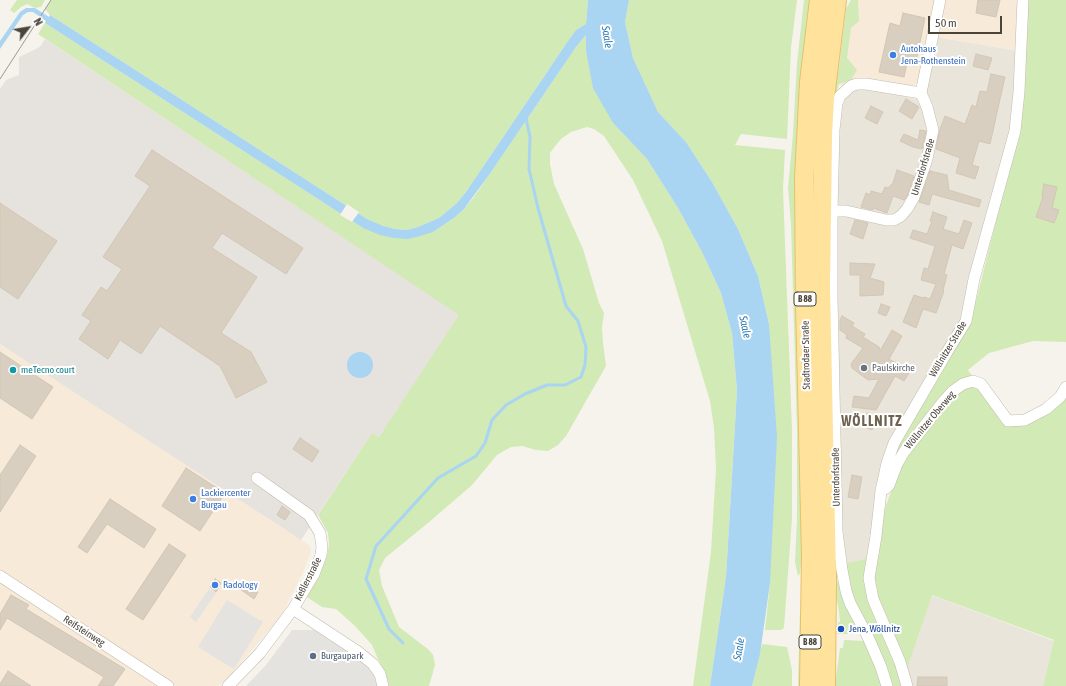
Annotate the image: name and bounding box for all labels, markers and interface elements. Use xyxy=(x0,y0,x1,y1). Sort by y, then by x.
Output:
north arrow xyxy=(8,8,48,48)
scale bar xyxy=(930,8,1004,34)
text: N xyxy=(31,16,45,28)
text: 50 m xyxy=(935,16,957,30)
water label: Saale xyxy=(599,25,615,49)
place label: Autohaus Jena-Rothenstein xyxy=(901,43,966,66)
marker: Autohaus Jena-Rothenstein xyxy=(888,50,898,60)
street label: Unterdorfstraße xyxy=(909,137,937,197)
road number: B 88 xyxy=(794,292,816,306)
water label: Saale xyxy=(736,315,754,339)
street label: Wöllnitzer Straße xyxy=(927,319,969,379)
street label: Stadtrodaer Straße xyxy=(799,320,813,390)
place label: Paulskirche xyxy=(872,362,915,374)
marker: Paulskirche xyxy=(859,363,869,373)
place label: meTecno court xyxy=(21,364,75,376)
marker: meTecno court xyxy=(8,365,18,375)
street label: Wöllnitzer Oberweg xyxy=(902,389,958,451)
district label: WÖLLNITZ xyxy=(841,414,903,430)
street label: Unterdorfstraße xyxy=(829,447,843,507)
place label: Lackiercenter Burgau xyxy=(201,487,250,510)
marker: Lackiercenter Burgau xyxy=(188,494,198,504)
street label: Keßlerstraße xyxy=(292,555,324,603)
place label: Radology xyxy=(223,579,258,591)
marker: Radology xyxy=(210,580,220,590)
street label: Reifsteinweg xyxy=(61,613,107,649)
place label: Jena, Wöllnitz xyxy=(849,623,900,635)
marker: Jena, Wöllnitz xyxy=(836,624,846,634)
road number: B 88 xyxy=(799,635,821,649)
water label: Saale xyxy=(731,637,747,661)
place label: Burgaupark xyxy=(321,650,364,662)
marker: Burgaupark xyxy=(308,651,318,661)

